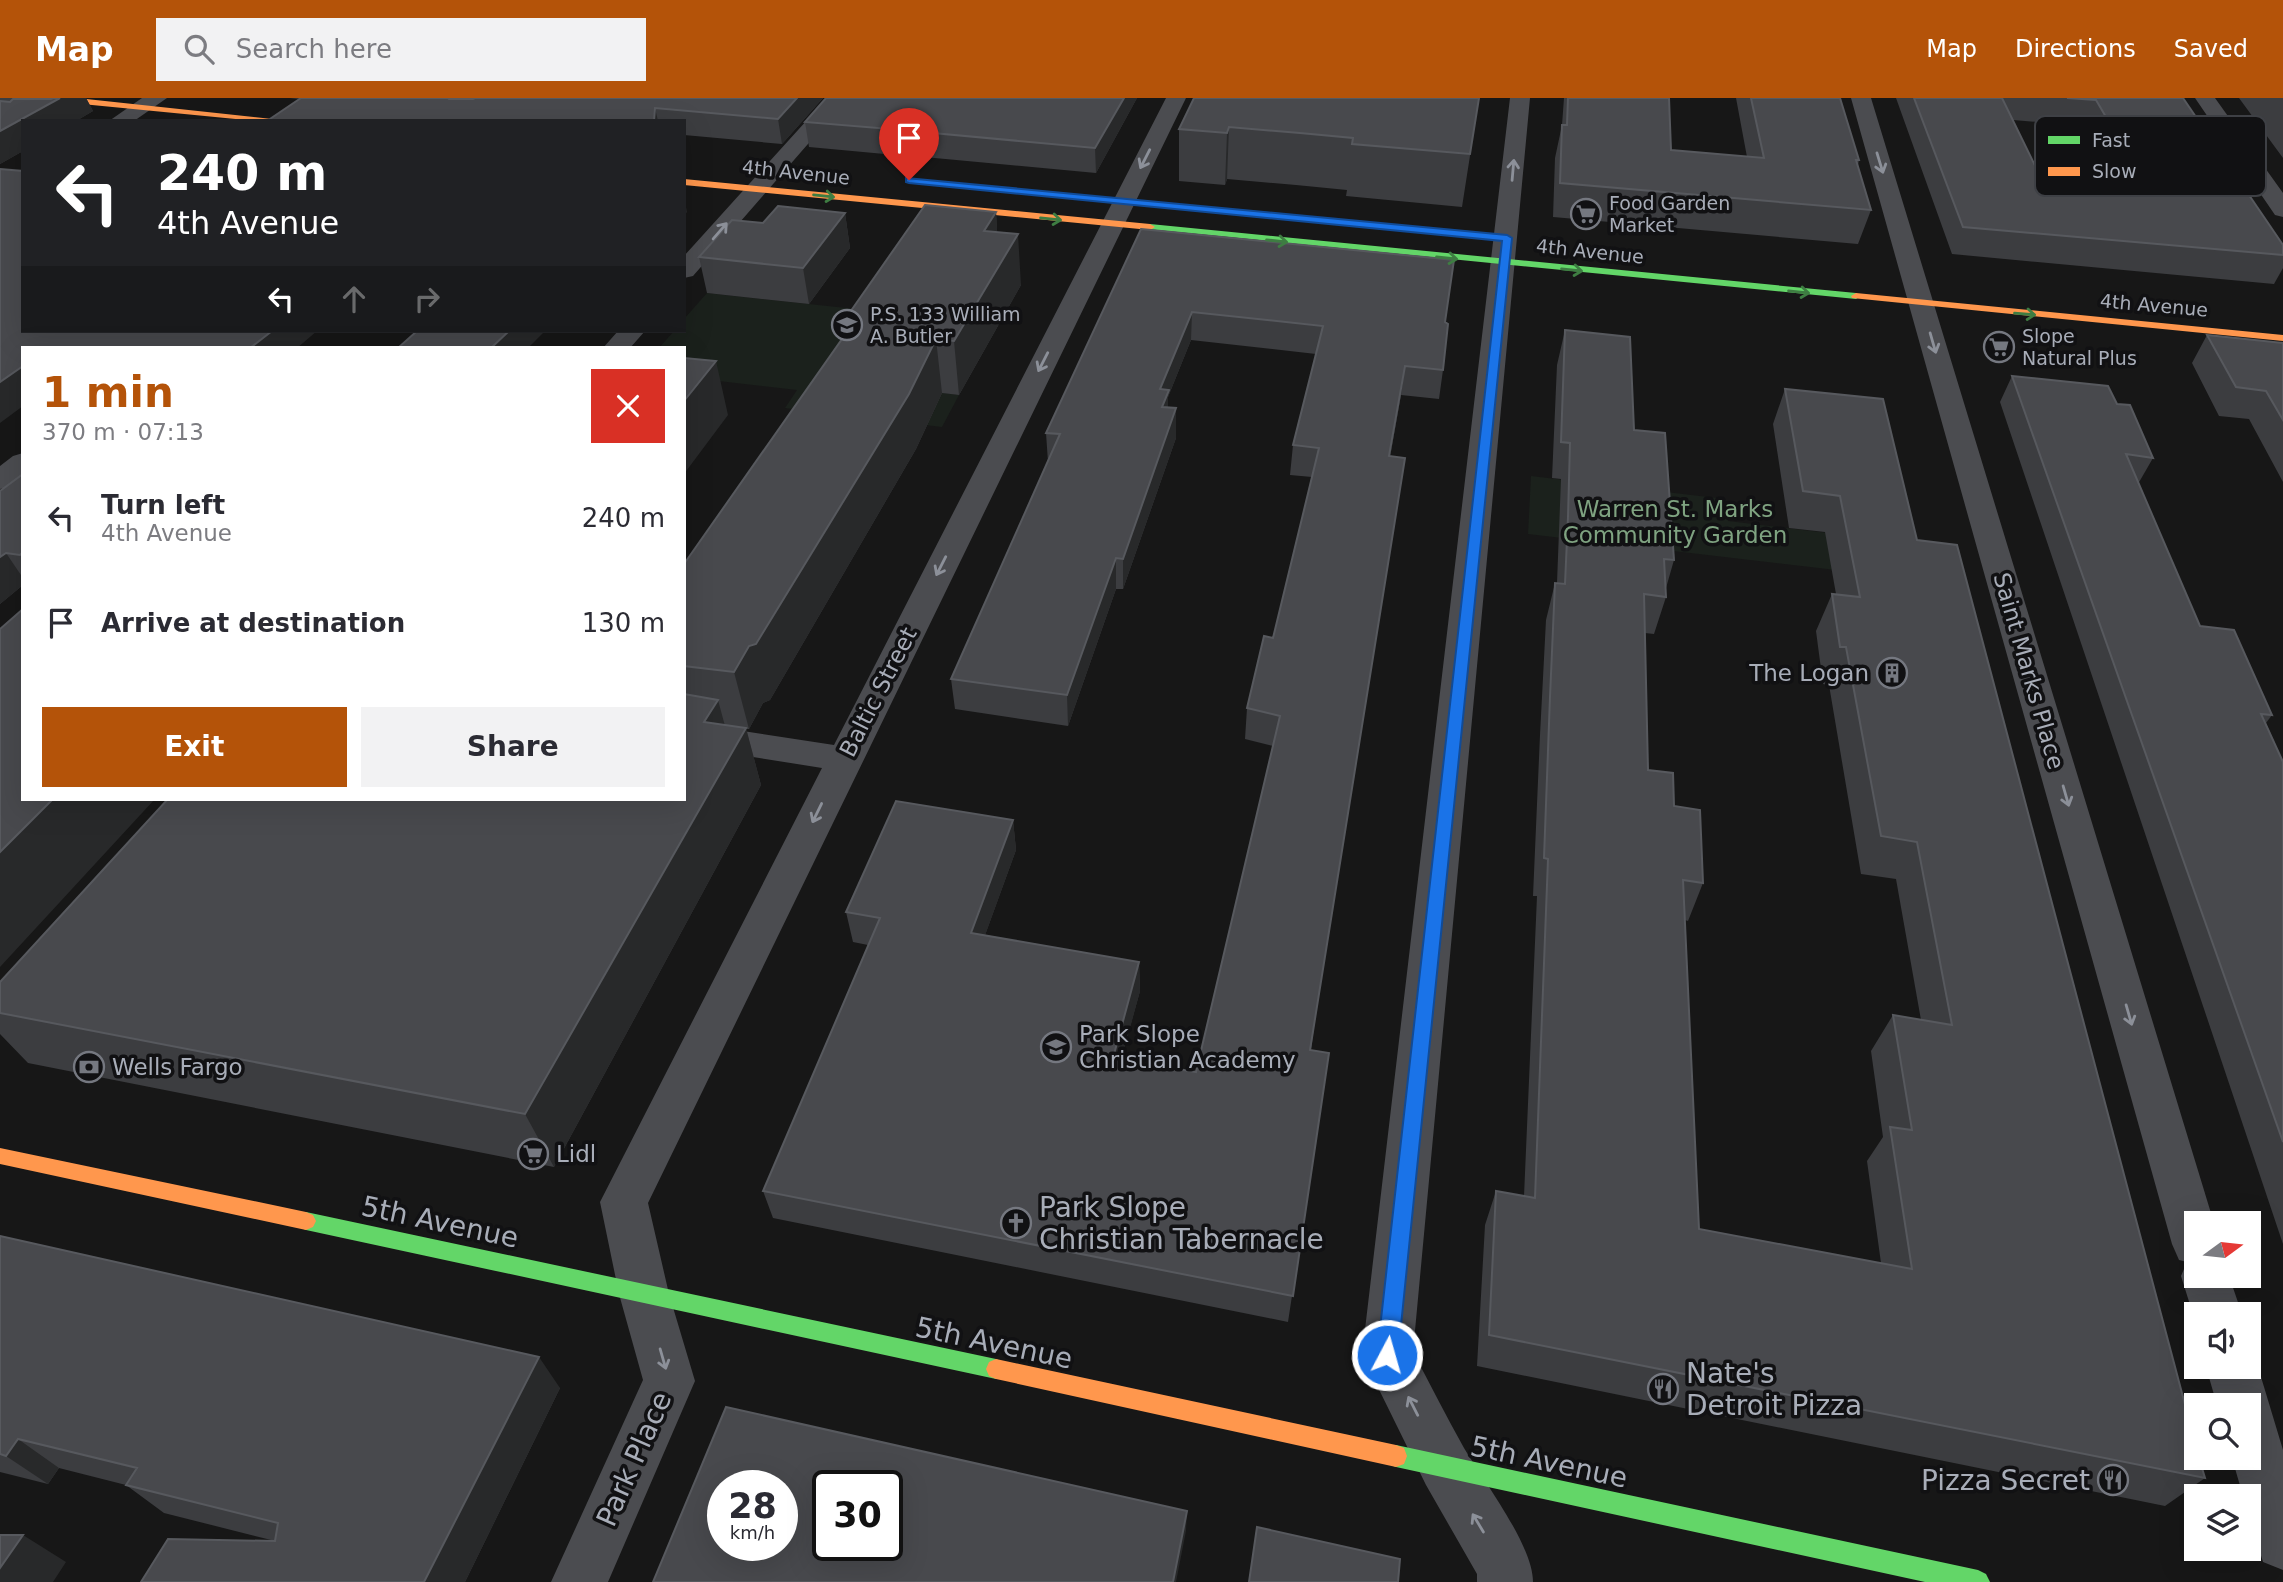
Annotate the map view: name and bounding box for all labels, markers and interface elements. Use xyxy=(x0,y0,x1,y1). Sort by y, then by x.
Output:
search box xyxy=(156,18,646,81)
text: Map xyxy=(35,30,114,69)
icon: search xyxy=(180,30,218,68)
text: Search here xyxy=(236,34,392,64)
text: Map xyxy=(1926,35,1977,63)
text: Directions xyxy=(2015,35,2136,63)
text: Saved xyxy=(2174,35,2248,63)
pin xyxy=(879,108,939,180)
legend xyxy=(2035,116,2266,196)
icon: arrive xyxy=(890,119,928,157)
text: Fast xyxy=(2092,129,2130,151)
text: 240 m xyxy=(157,145,327,202)
icon: left xyxy=(42,147,133,238)
one-way arrow xyxy=(1137,148,1151,169)
one-way arrow xyxy=(1875,152,1888,174)
street label: 4th Avenue xyxy=(741,155,851,189)
one-way arrow xyxy=(1507,159,1520,182)
text: Slow xyxy=(2092,160,2137,182)
one-way arrow xyxy=(812,190,835,203)
place label: Food Garden Market xyxy=(1609,192,1730,236)
supermarket icon: Food Garden Market xyxy=(1569,197,1603,231)
text: 4th Avenue xyxy=(157,204,339,242)
one-way arrow xyxy=(1039,212,1062,225)
one-way arrow xyxy=(712,222,728,240)
street label: 4th Avenue xyxy=(1535,234,1645,268)
one-way arrow xyxy=(1265,235,1288,248)
one-way arrow xyxy=(1435,252,1458,265)
one-way arrow xyxy=(1560,264,1583,277)
icon: left xyxy=(262,280,300,318)
icon: ahead xyxy=(335,280,373,318)
icon: right xyxy=(408,280,446,318)
one-way arrow xyxy=(1787,286,1809,299)
street label: 4th Avenue xyxy=(2099,289,2209,321)
place label: P.S. 133 William A. Butler xyxy=(870,303,1021,347)
school or university icon: P.S. 133 William A. Butler xyxy=(830,308,864,342)
one-way arrow xyxy=(2013,308,2036,321)
place label: Slope Natural Plus xyxy=(2022,325,2137,369)
supermarket icon: Slope Natural Plus xyxy=(1982,330,2016,364)
one-way arrow xyxy=(1928,332,1941,354)
one-way arrow xyxy=(1035,351,1049,372)
text: 1 min xyxy=(42,368,174,417)
button: close xyxy=(591,369,665,443)
text: 370 m · 07:13 xyxy=(42,419,204,445)
text: Turn left xyxy=(101,490,225,520)
park label: Warren St. Marks Community Garden xyxy=(1563,496,1787,548)
icon: left xyxy=(42,499,80,537)
text: 240 m xyxy=(582,503,665,533)
text: 4th Avenue xyxy=(101,520,232,546)
one-way arrow xyxy=(934,555,948,576)
street label: Saint Marks Place xyxy=(1989,570,2069,772)
icon: arrive xyxy=(42,604,80,642)
text: Arrive at destination xyxy=(101,608,405,638)
text: 130 m xyxy=(582,608,665,638)
street label: Baltic Street xyxy=(834,623,922,761)
building icon: The Logan xyxy=(1875,656,1909,690)
place label: The Logan xyxy=(1748,660,1869,686)
button: Exit xyxy=(42,707,347,787)
button: Share xyxy=(361,707,665,787)
one-way arrow xyxy=(2060,785,2073,807)
one-way arrow xyxy=(810,802,824,823)
one-way arrow xyxy=(2124,1004,2137,1026)
place label: Park Slope Christian Academy xyxy=(1079,1021,1296,1073)
school or university icon: Park Slope Christian Academy xyxy=(1039,1030,1073,1064)
bank icon: Wells Fargo xyxy=(72,1050,106,1084)
place label: Wells Fargo xyxy=(112,1054,243,1080)
supermarket icon: Lidl xyxy=(516,1137,550,1171)
place label: Lidl xyxy=(556,1141,596,1167)
street label: 5th Avenue xyxy=(359,1189,521,1255)
place label: Park Slope Christian Tabernacle xyxy=(1039,1191,1324,1256)
church icon: Park Slope Christian Tabernacle xyxy=(999,1206,1033,1240)
north arrow xyxy=(2184,1211,2261,1288)
map controls xyxy=(2184,1211,2261,1561)
button: sound xyxy=(2184,1302,2261,1379)
street label: 5th Avenue xyxy=(913,1310,1075,1376)
position arrow xyxy=(1350,1318,1424,1392)
one-way arrow xyxy=(657,1348,670,1370)
place label: Nate's Detroit Pizza xyxy=(1686,1357,1862,1422)
restaurant icon: Nate's Detroit Pizza xyxy=(1646,1372,1680,1406)
street label: Park Place xyxy=(590,1387,678,1531)
button: search xyxy=(2184,1393,2261,1470)
one-way arrow xyxy=(1406,1396,1420,1417)
street label: 5th Avenue xyxy=(1468,1429,1630,1495)
restaurant icon: Pizza Secret xyxy=(2096,1463,2130,1497)
place label: Pizza Secret xyxy=(1921,1464,2090,1497)
speed limit sign: 30 xyxy=(812,1470,903,1561)
button: layers xyxy=(2184,1484,2261,1561)
text: 28 xyxy=(728,1486,777,1526)
one-way arrow xyxy=(1471,1514,1485,1534)
text: km/h xyxy=(730,1522,775,1543)

